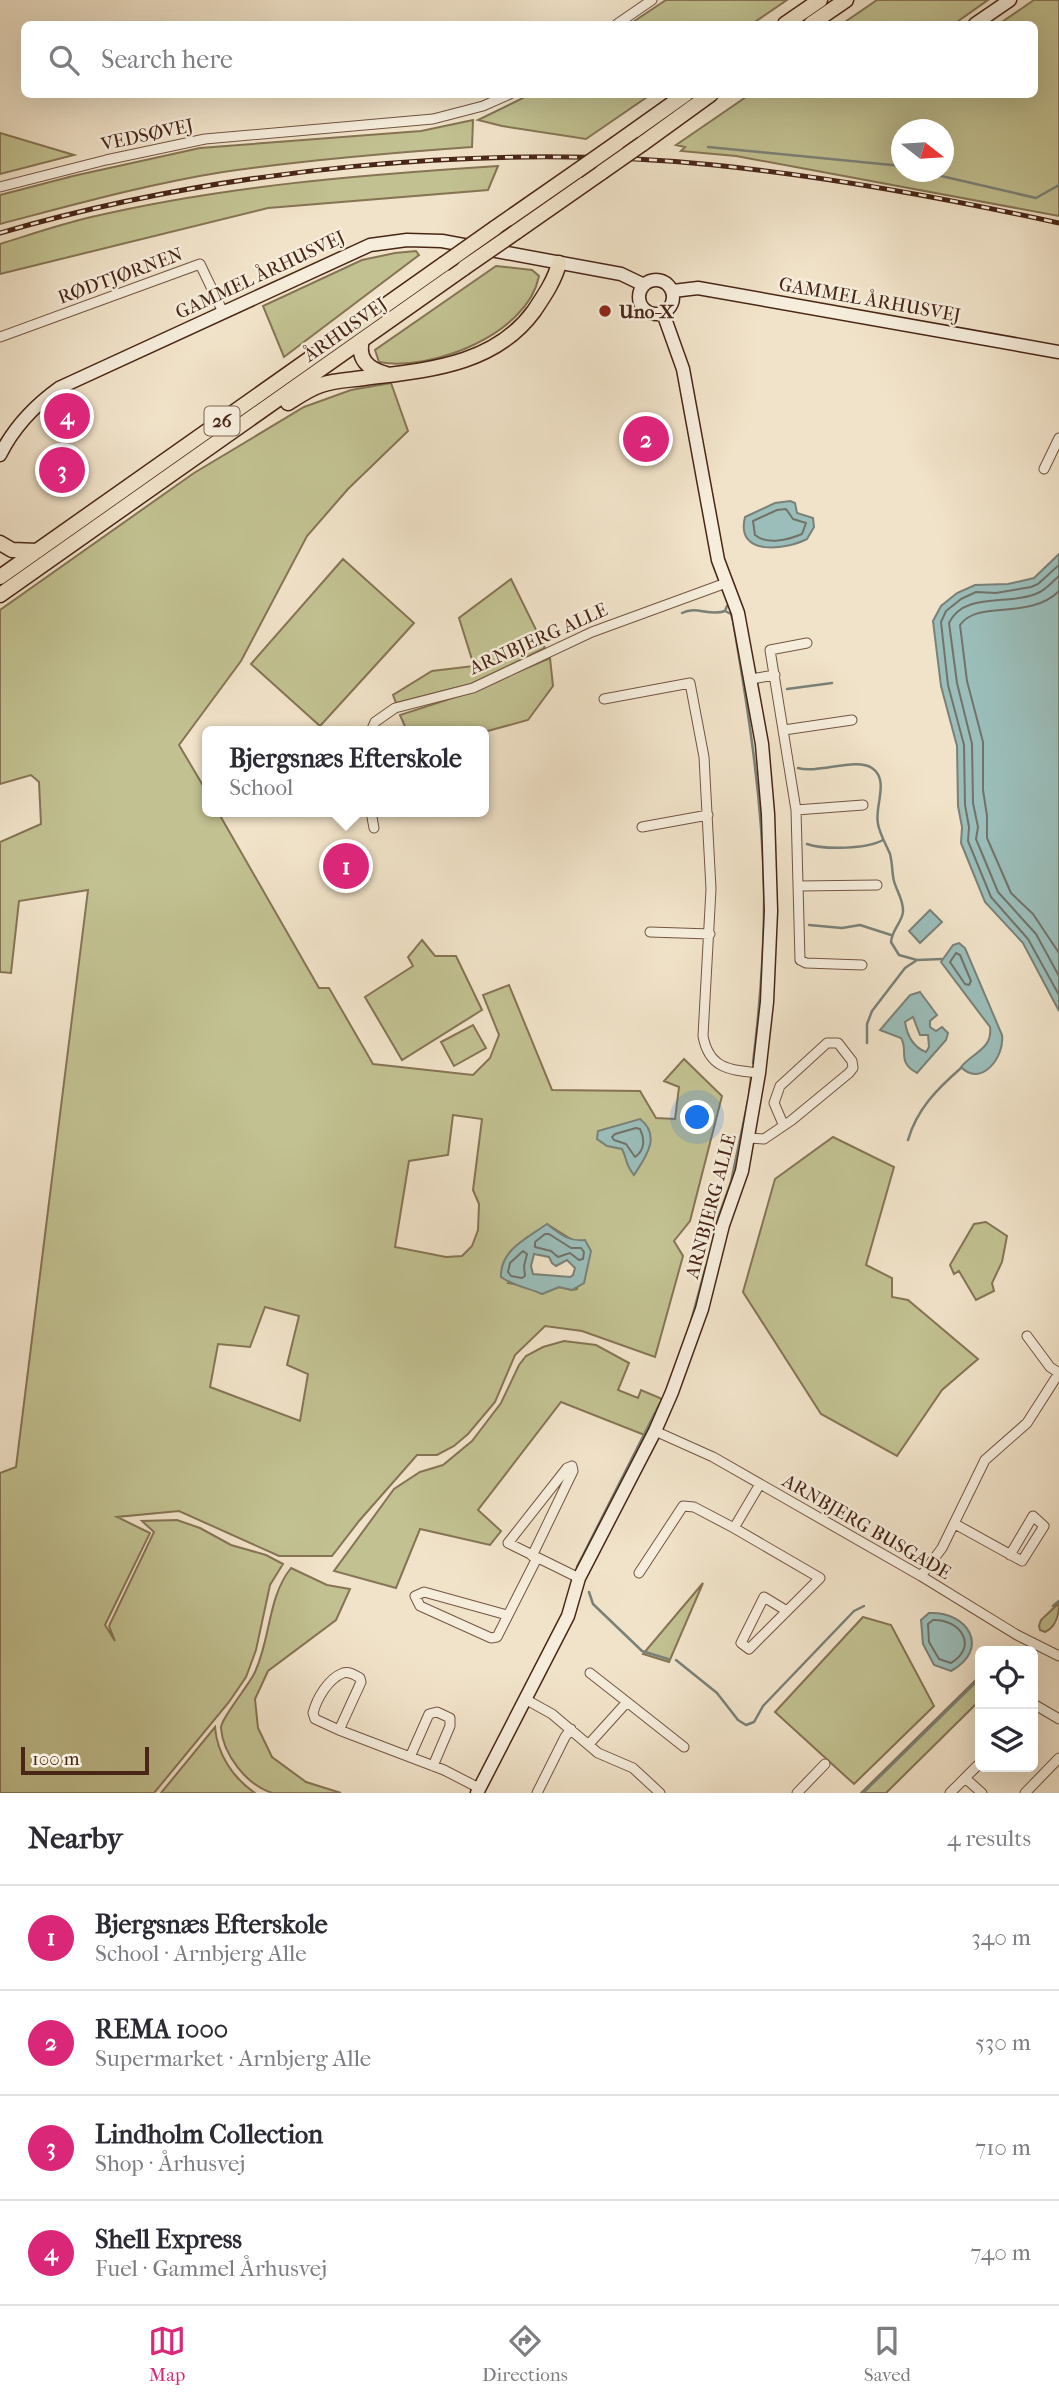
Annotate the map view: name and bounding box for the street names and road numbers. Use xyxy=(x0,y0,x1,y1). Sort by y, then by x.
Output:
street label: VEDSØVEJ xyxy=(98,114,195,156)
street label: GAMMEL ÅRHUSVEJ xyxy=(172,226,349,324)
street label: RØDTJØRNEN xyxy=(55,243,186,309)
street label: GAMMEL ÅRHUSVEJ xyxy=(777,273,963,327)
street label: ÅRHUSVEJ xyxy=(299,293,392,367)
road number: 26 xyxy=(204,407,240,436)
street label: ARNBJERG ALLE xyxy=(465,598,611,680)
street label: ARNBJERG ALLE xyxy=(681,1131,741,1282)
street label: ARNBJERG BUSGADE xyxy=(778,1469,955,1584)

